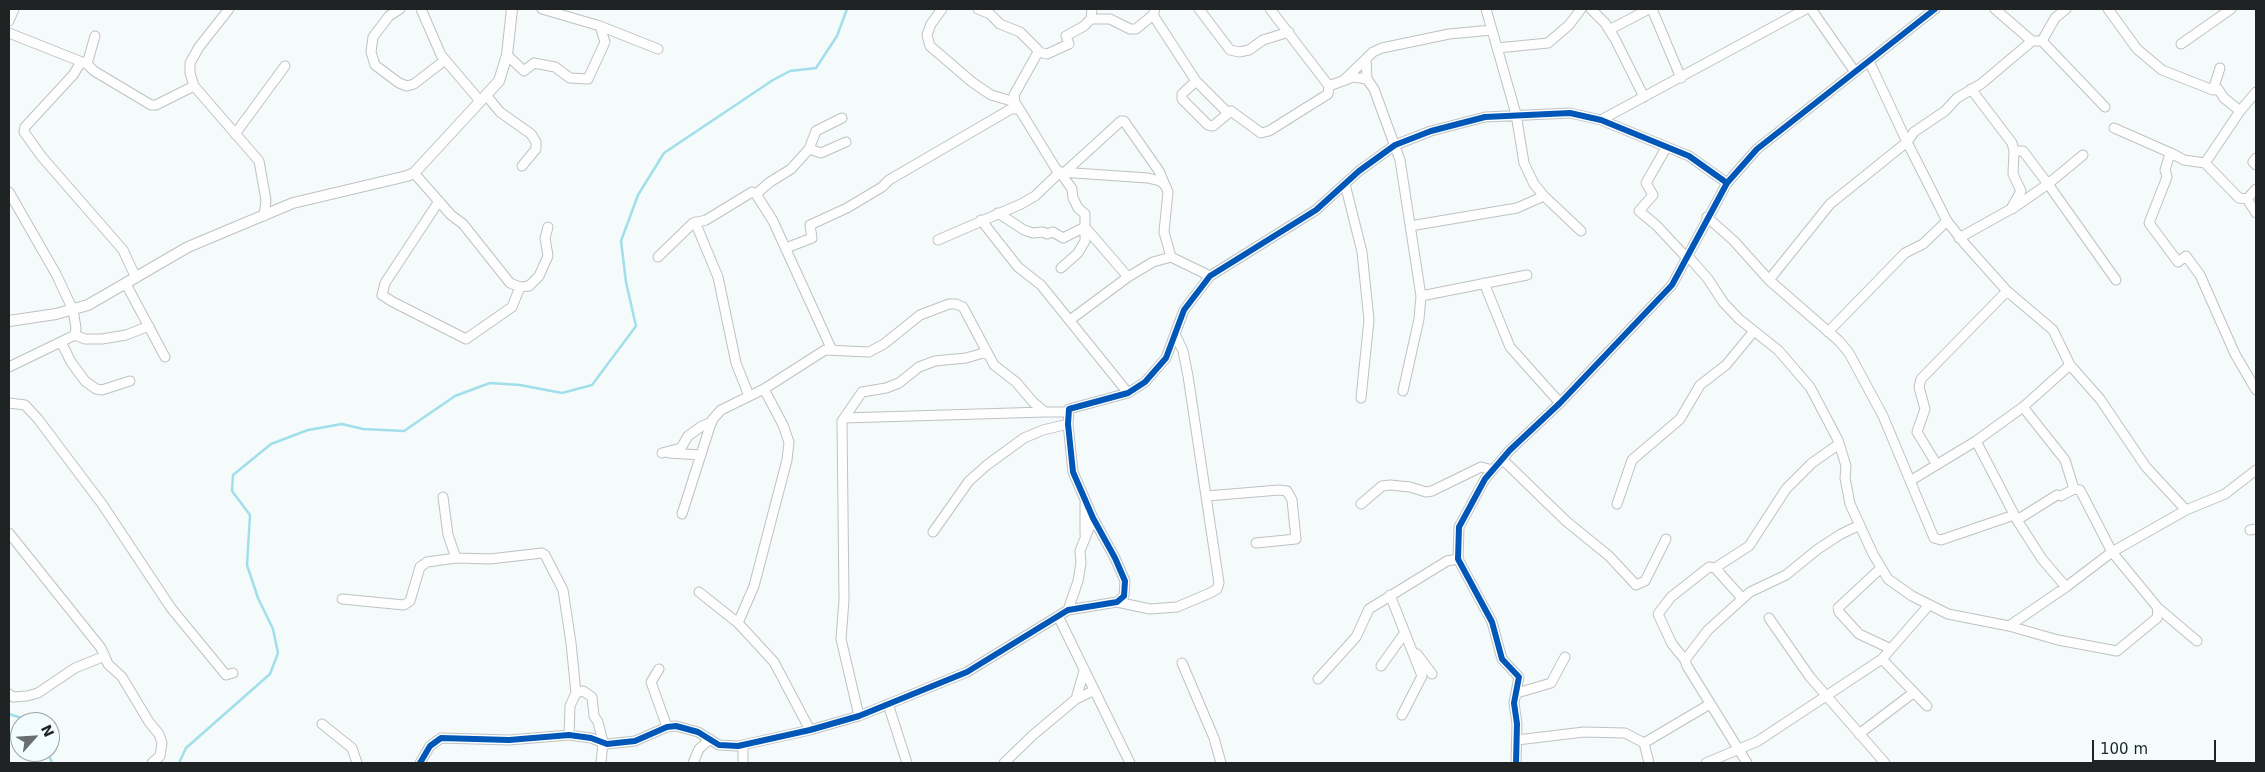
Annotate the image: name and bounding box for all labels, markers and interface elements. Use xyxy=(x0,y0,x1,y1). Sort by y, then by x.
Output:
north arrow xyxy=(10,712,60,762)
text: N xyxy=(38,722,57,740)
scale bar xyxy=(2095,730,2219,762)
text: 100 m xyxy=(2100,740,2148,758)

